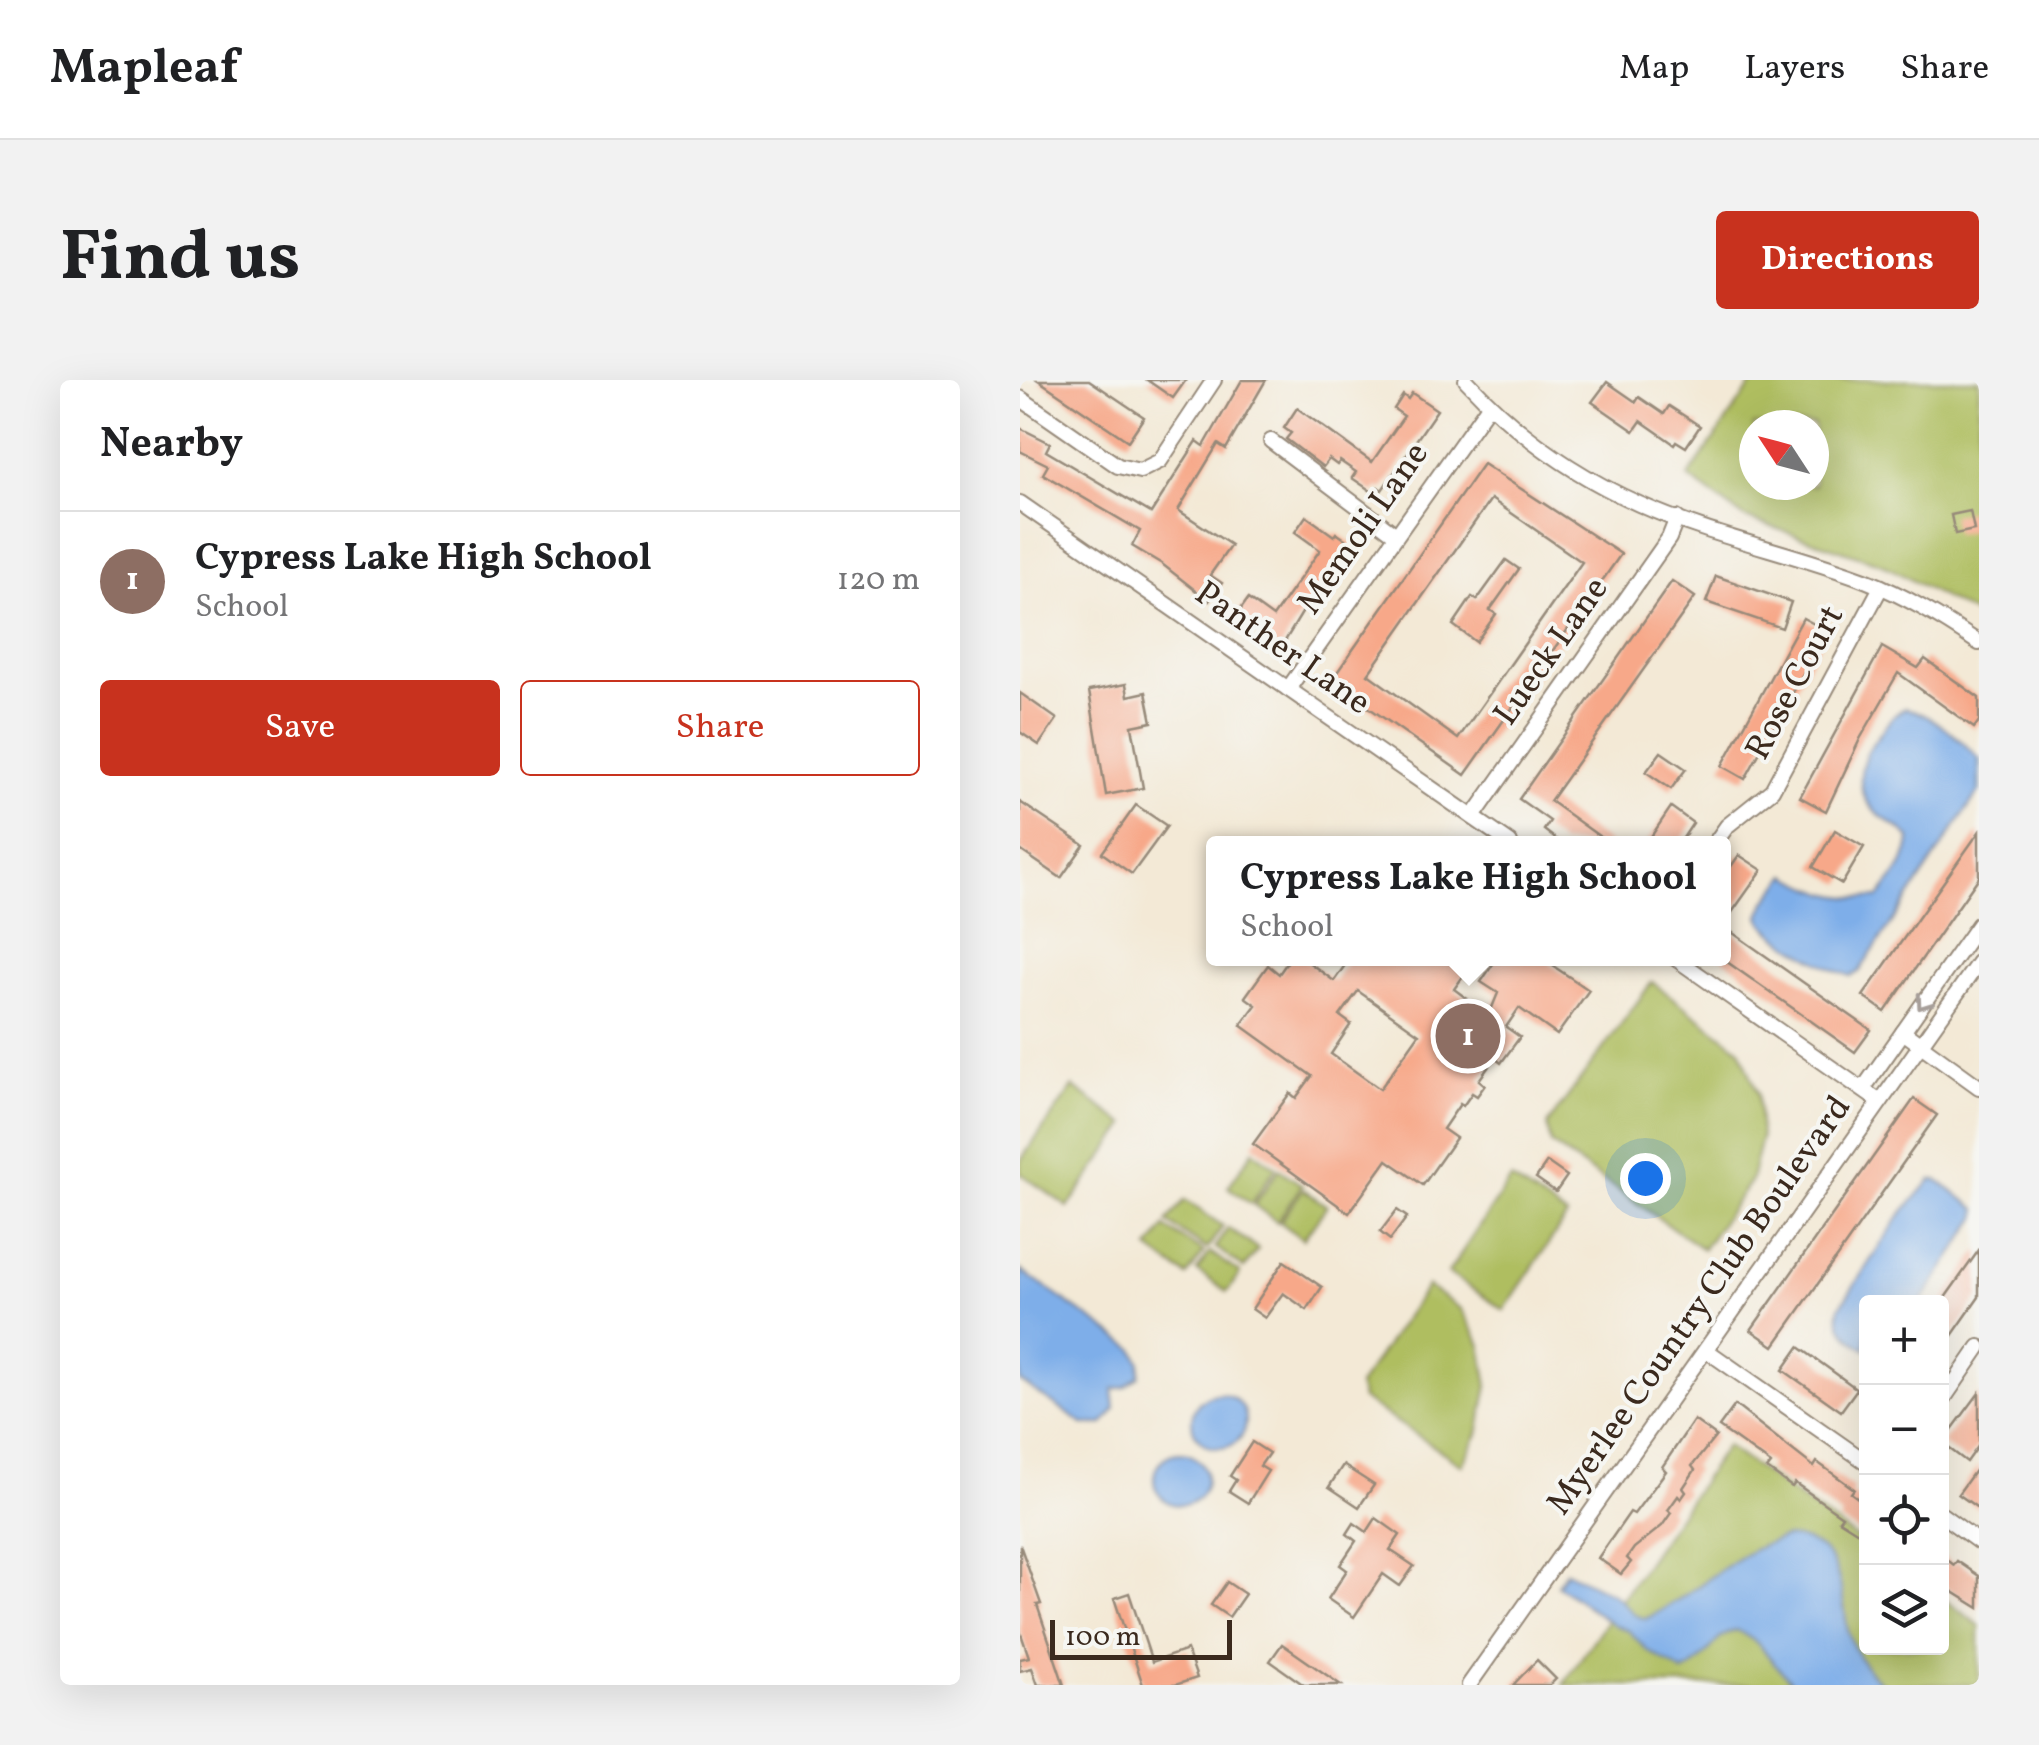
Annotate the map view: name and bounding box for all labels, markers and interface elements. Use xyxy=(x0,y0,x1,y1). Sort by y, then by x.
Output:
text: Mapleaf xyxy=(50,36,239,103)
text: Map xyxy=(1619,45,1689,93)
text: Layers xyxy=(1744,45,1845,93)
text: Share xyxy=(1900,45,1989,93)
text: Find us xyxy=(60,211,300,309)
button: Directions xyxy=(1716,211,1979,309)
north arrow xyxy=(1739,410,1829,500)
text: Nearby xyxy=(100,416,243,475)
street label: Memoli Lane xyxy=(1287,433,1441,625)
text: Cypress Lake High School xyxy=(195,533,652,586)
text: 1 xyxy=(126,559,139,603)
text: 120 m xyxy=(837,559,920,603)
street label: Lueck Lane xyxy=(1483,568,1621,736)
street label: Panther Lane xyxy=(1184,571,1380,727)
text: School xyxy=(195,586,289,630)
street label: Rose Court xyxy=(1735,597,1857,769)
button: Save xyxy=(100,680,500,776)
button: Share xyxy=(520,680,920,776)
popup xyxy=(1206,836,1731,966)
text: Cypress Lake High School xyxy=(1240,853,1697,906)
text: School xyxy=(1240,906,1334,950)
one-way arrow xyxy=(1917,992,1935,1011)
pin: 1 xyxy=(1436,998,1500,1074)
street label: Myerlee Country Club Boulevard xyxy=(1536,1087,1864,1525)
your location xyxy=(1620,1153,1671,1204)
map controls xyxy=(1859,1295,1949,1655)
button: + xyxy=(1859,1295,1949,1385)
button: − xyxy=(1859,1385,1949,1475)
button: locate xyxy=(1859,1475,1949,1565)
button: layers xyxy=(1859,1565,1949,1655)
scale bar xyxy=(1050,1615,1232,1660)
text: 100 m xyxy=(1065,1618,1140,1657)

